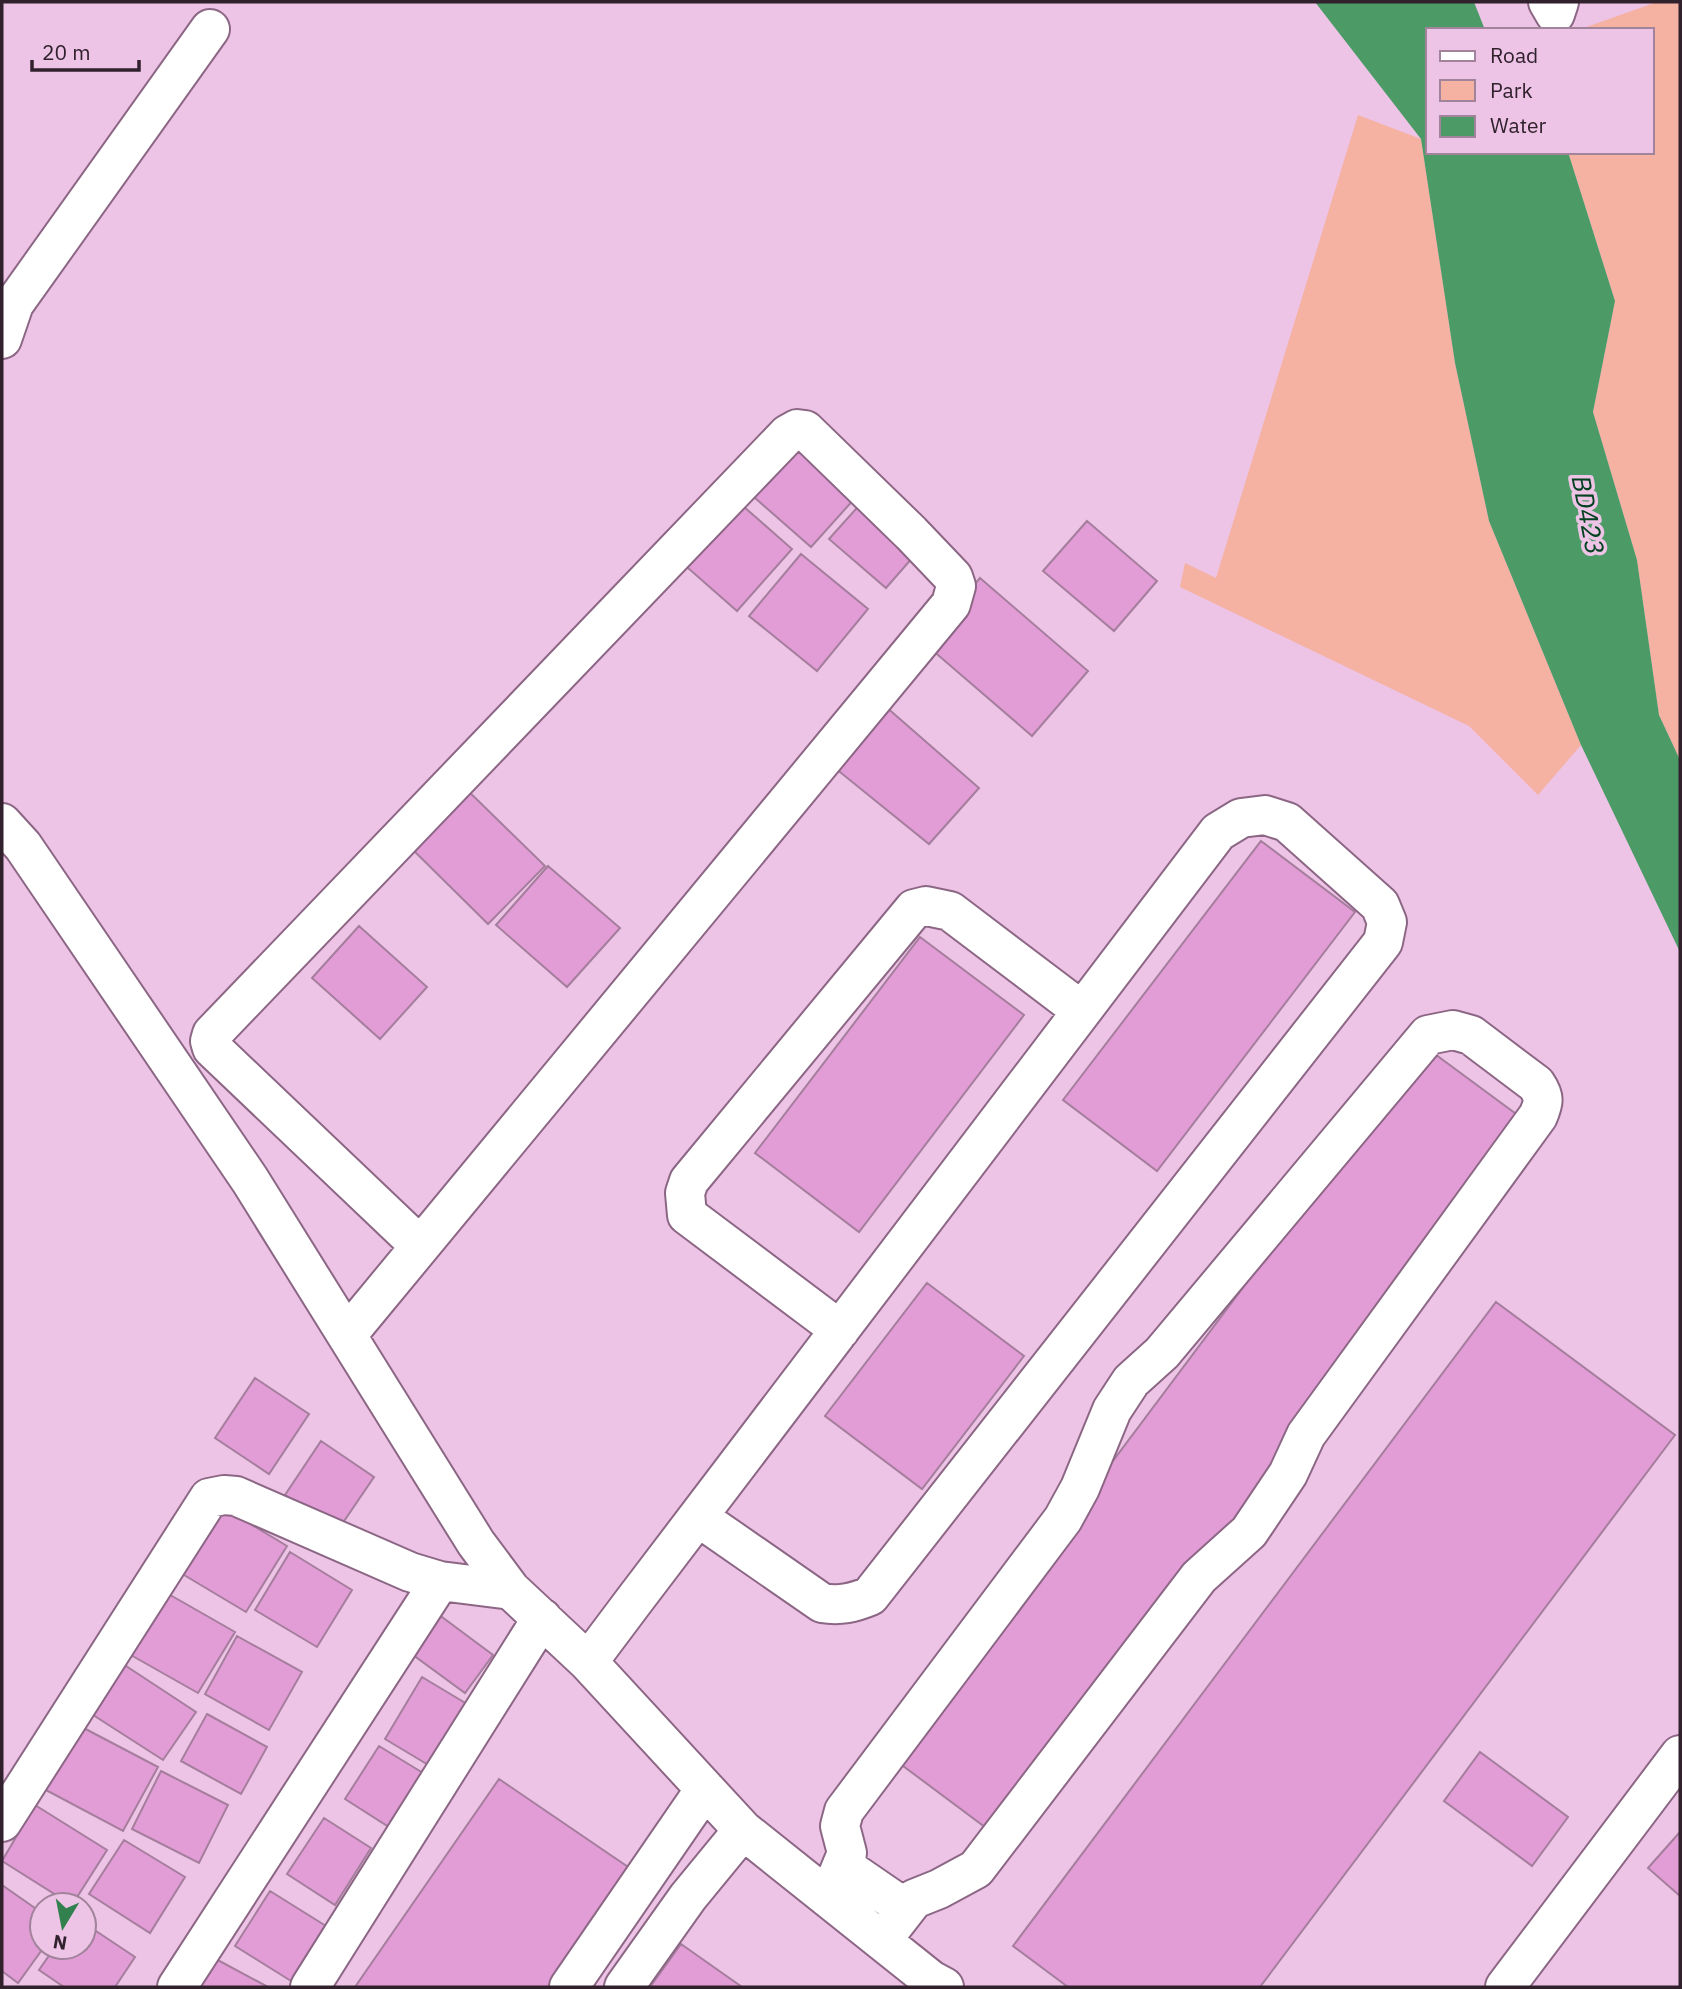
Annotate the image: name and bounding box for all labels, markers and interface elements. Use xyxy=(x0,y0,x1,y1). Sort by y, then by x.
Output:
scale bar xyxy=(32,28,138,72)
legend xyxy=(1426,28,1654,154)
text: 20 m xyxy=(42,38,91,66)
text: Road xyxy=(1490,41,1538,69)
text: Park xyxy=(1490,76,1533,104)
text: Water xyxy=(1490,111,1547,139)
water label: BD423 xyxy=(1565,472,1613,557)
north arrow xyxy=(28,1891,98,1961)
text: N xyxy=(51,1930,69,1956)

